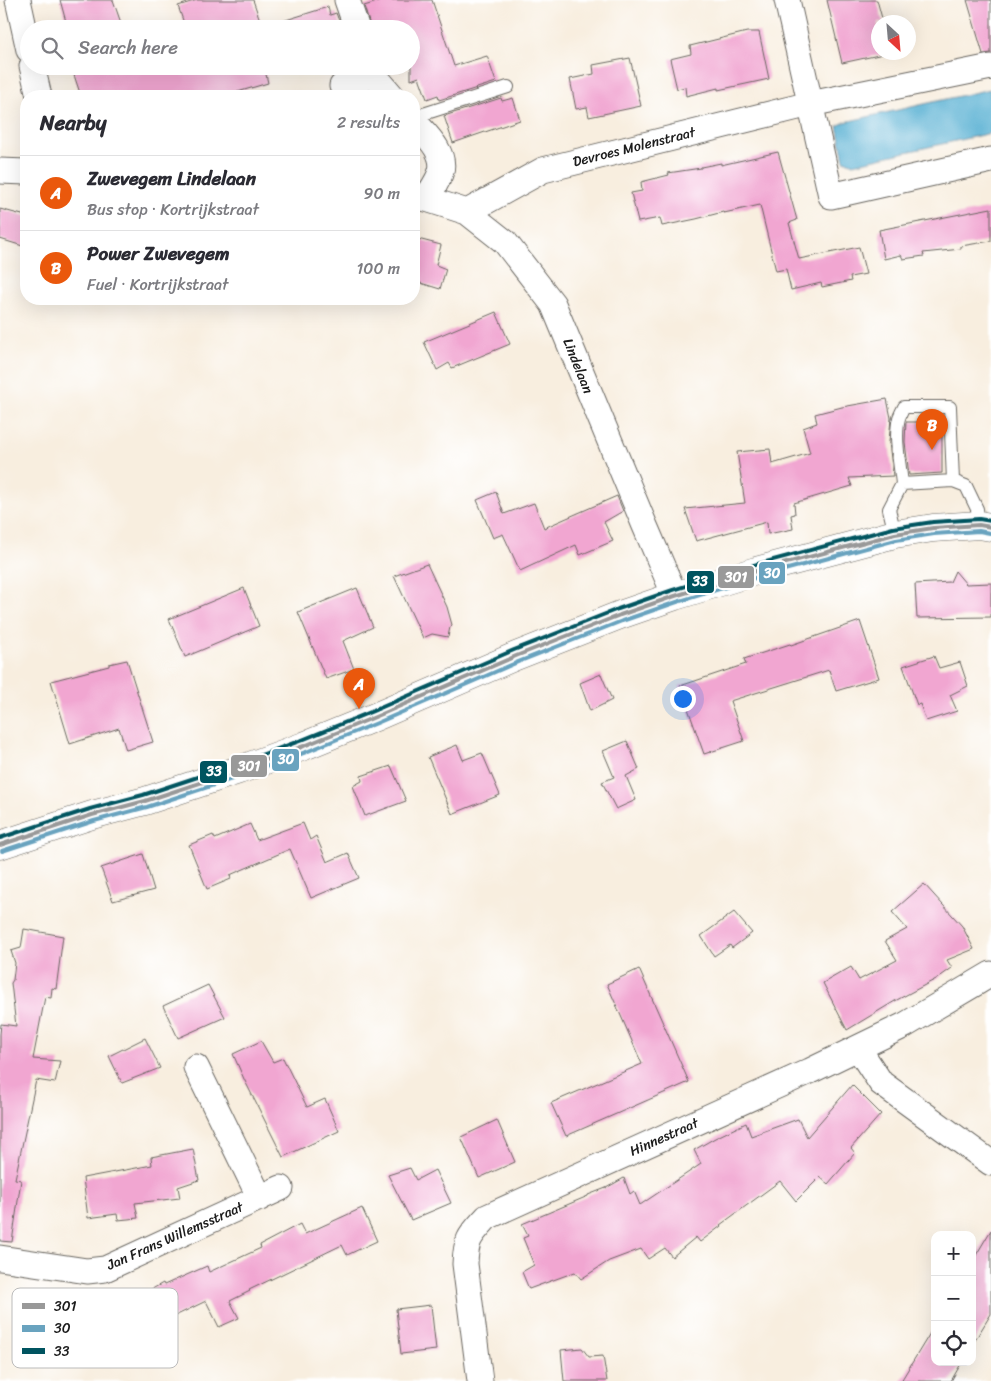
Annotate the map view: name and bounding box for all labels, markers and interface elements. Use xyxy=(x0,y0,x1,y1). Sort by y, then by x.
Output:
north arrow xyxy=(871,15,916,60)
search box xyxy=(20,20,420,75)
text: Search here xyxy=(78,31,178,64)
icon: search xyxy=(38,34,66,62)
text: Nearby xyxy=(40,104,106,142)
text: 2 results xyxy=(337,108,400,137)
street label: Devroes Molenstraat xyxy=(570,119,699,174)
text: Zwevegem Lindelaan xyxy=(87,162,256,195)
text: A xyxy=(51,179,61,208)
text: 90 m xyxy=(364,179,400,208)
text: Bus stop · Kortrijkstraat xyxy=(87,195,259,224)
text: Power Zwevegem xyxy=(87,237,230,270)
text: B xyxy=(51,254,61,283)
text: 100 m xyxy=(356,254,400,283)
text: Fuel · Kortrijkstraat xyxy=(87,270,228,299)
street label: Lindelaan xyxy=(556,334,601,398)
pin: B xyxy=(916,409,948,450)
line badge: 30 xyxy=(758,561,786,585)
text: 30 xyxy=(763,561,780,586)
line badge: 301 xyxy=(717,565,755,589)
text: 301 xyxy=(724,565,747,590)
text: 33 xyxy=(691,569,708,594)
line badge: 33 xyxy=(686,570,715,594)
pin: A xyxy=(343,668,375,709)
your location xyxy=(670,686,696,712)
text: 30 xyxy=(277,747,294,772)
line badge: 30 xyxy=(271,748,300,772)
line badge: 301 xyxy=(230,754,268,778)
text: 301 xyxy=(237,754,260,779)
text: 33 xyxy=(205,759,222,784)
line badge: 33 xyxy=(199,760,228,784)
street label: Hinnestraat xyxy=(625,1110,704,1163)
street label: Jan Frans Willemsstraat xyxy=(102,1194,249,1278)
map controls xyxy=(931,1231,976,1366)
button: + xyxy=(931,1231,976,1276)
button: − xyxy=(931,1276,976,1321)
legend xyxy=(12,1288,178,1368)
text: 301 xyxy=(54,1294,77,1319)
text: 30 xyxy=(54,1316,71,1341)
button: locate xyxy=(931,1321,976,1366)
text: 33 xyxy=(54,1339,70,1364)

